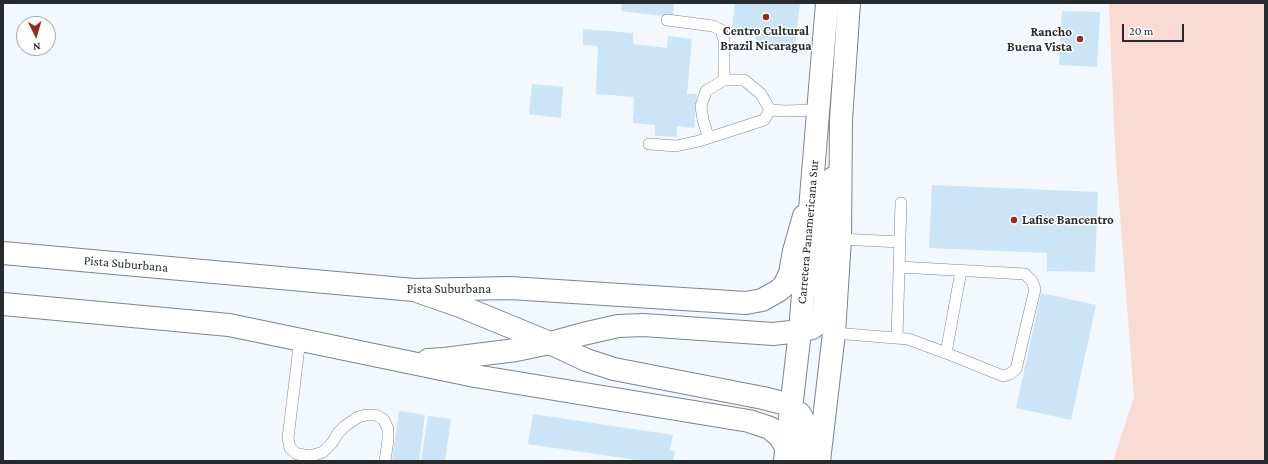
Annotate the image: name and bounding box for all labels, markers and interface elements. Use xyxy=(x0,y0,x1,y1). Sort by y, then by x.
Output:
marker: Centro Cultural Brazil Nicaragua xyxy=(761,12,771,22)
north arrow xyxy=(16,16,56,56)
scale bar xyxy=(1124,16,1186,42)
place label: Centro Cultural Brazil Nicaragua xyxy=(720,23,812,54)
place label: Rancho Buena Vista xyxy=(1007,24,1072,55)
text: 20 m xyxy=(1129,24,1153,38)
marker: Rancho Buena Vista xyxy=(1075,34,1085,44)
text: N xyxy=(33,41,41,53)
street label: Carretera Panamericana Sur xyxy=(794,159,822,305)
place label: Lafise Bancentro xyxy=(1022,212,1114,228)
marker: Lafise Bancentro xyxy=(1009,215,1019,225)
street label: Pista Suburbana xyxy=(83,253,169,275)
street label: Pista Suburbana xyxy=(407,281,491,297)

